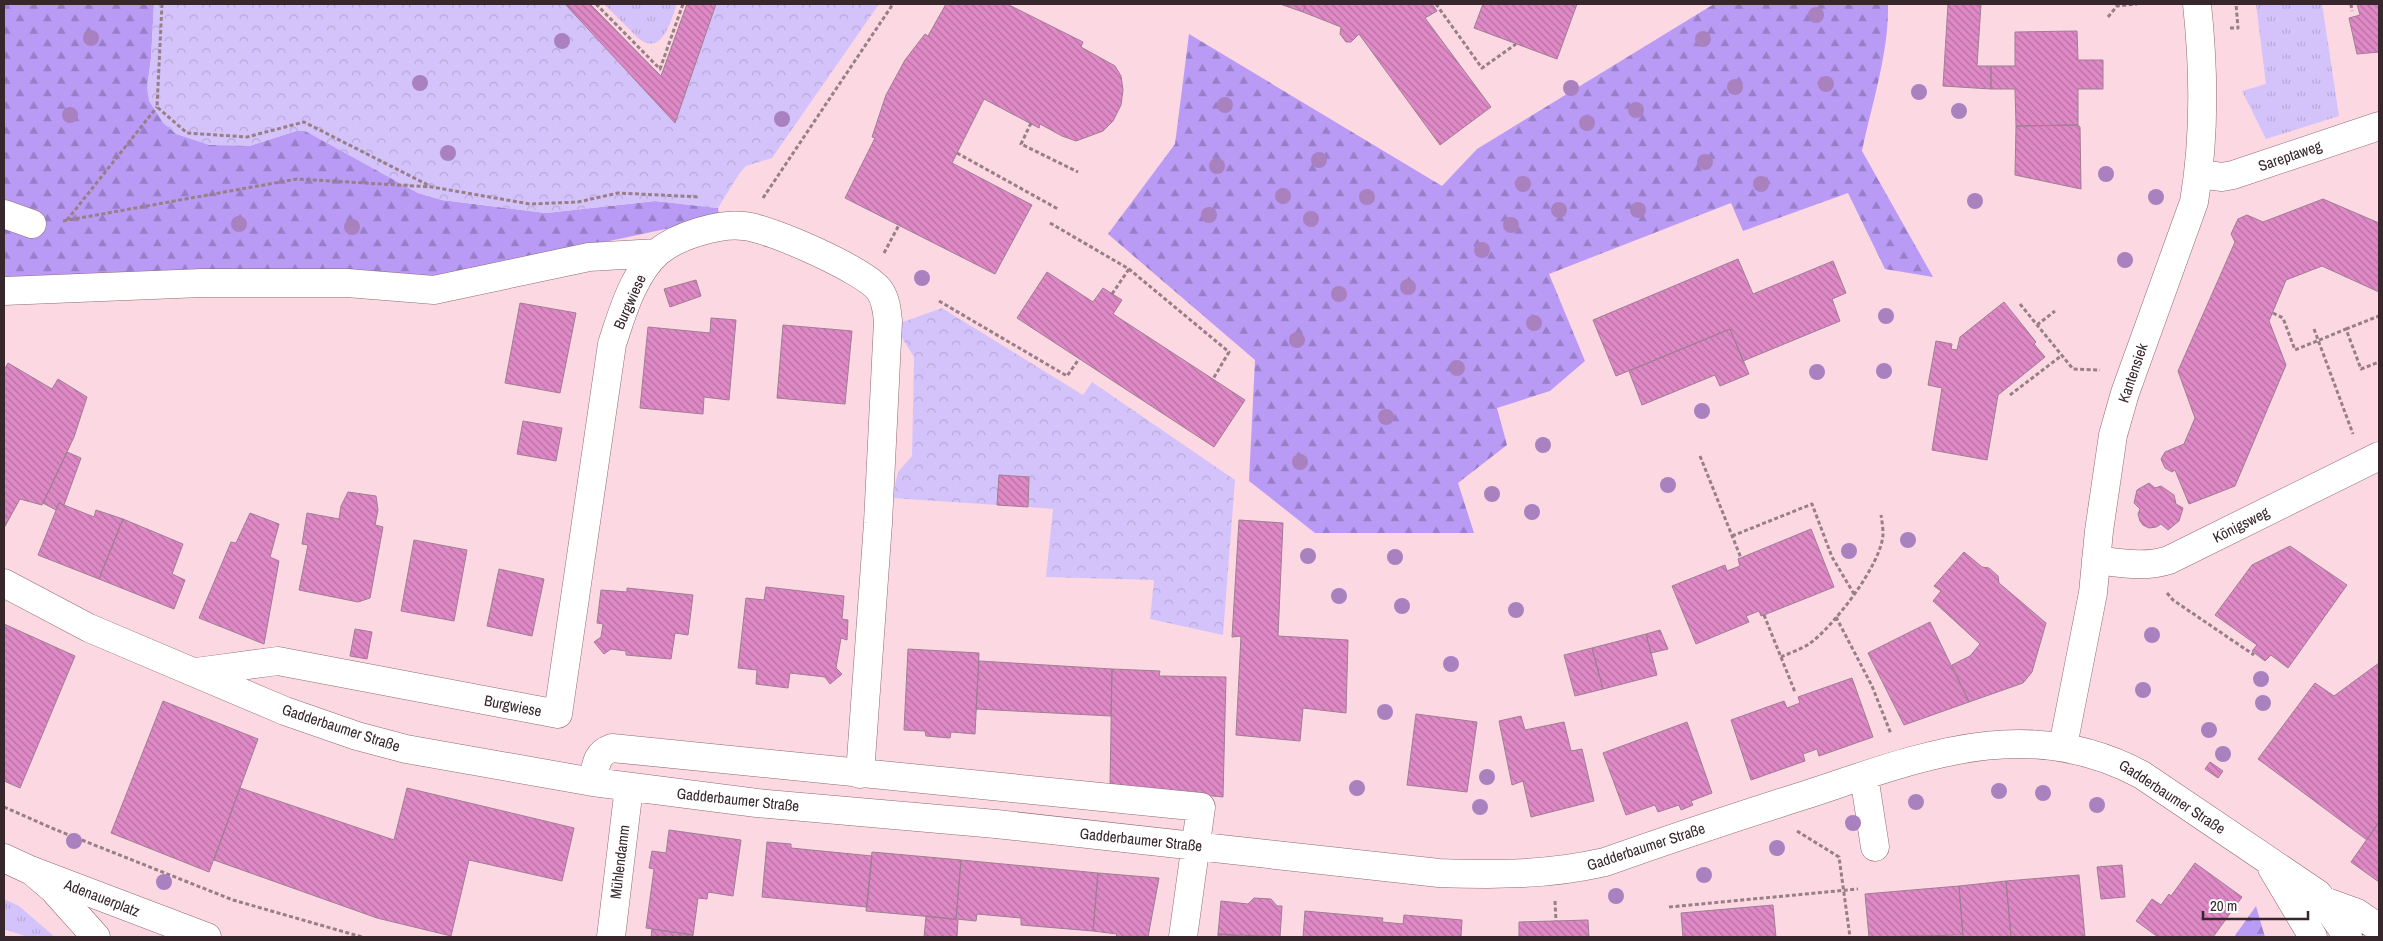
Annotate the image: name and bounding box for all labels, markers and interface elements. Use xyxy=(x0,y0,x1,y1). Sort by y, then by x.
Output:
street label: Sareptaweg xyxy=(2255,135,2324,176)
street label: Burgwiese xyxy=(608,271,651,333)
street label: Kantensiek xyxy=(2113,340,2153,405)
street label: Königsweg xyxy=(2209,501,2273,548)
street label: Burgwiese xyxy=(483,690,544,721)
street label: Gadderbaumer Straße xyxy=(279,699,403,757)
street label: Gadderbaumer Straße xyxy=(2115,754,2230,839)
street label: Gadderbaumer Straße xyxy=(676,783,801,816)
street label: Gadderbaumer Straße xyxy=(1584,817,1708,876)
street label: Gadderbaumer Straße xyxy=(1079,823,1204,856)
street label: Mühlendamm xyxy=(605,824,634,900)
street label: Adenauerplatz xyxy=(60,873,143,922)
scale bar xyxy=(2203,888,2308,920)
text: 20 m xyxy=(2210,895,2237,916)

